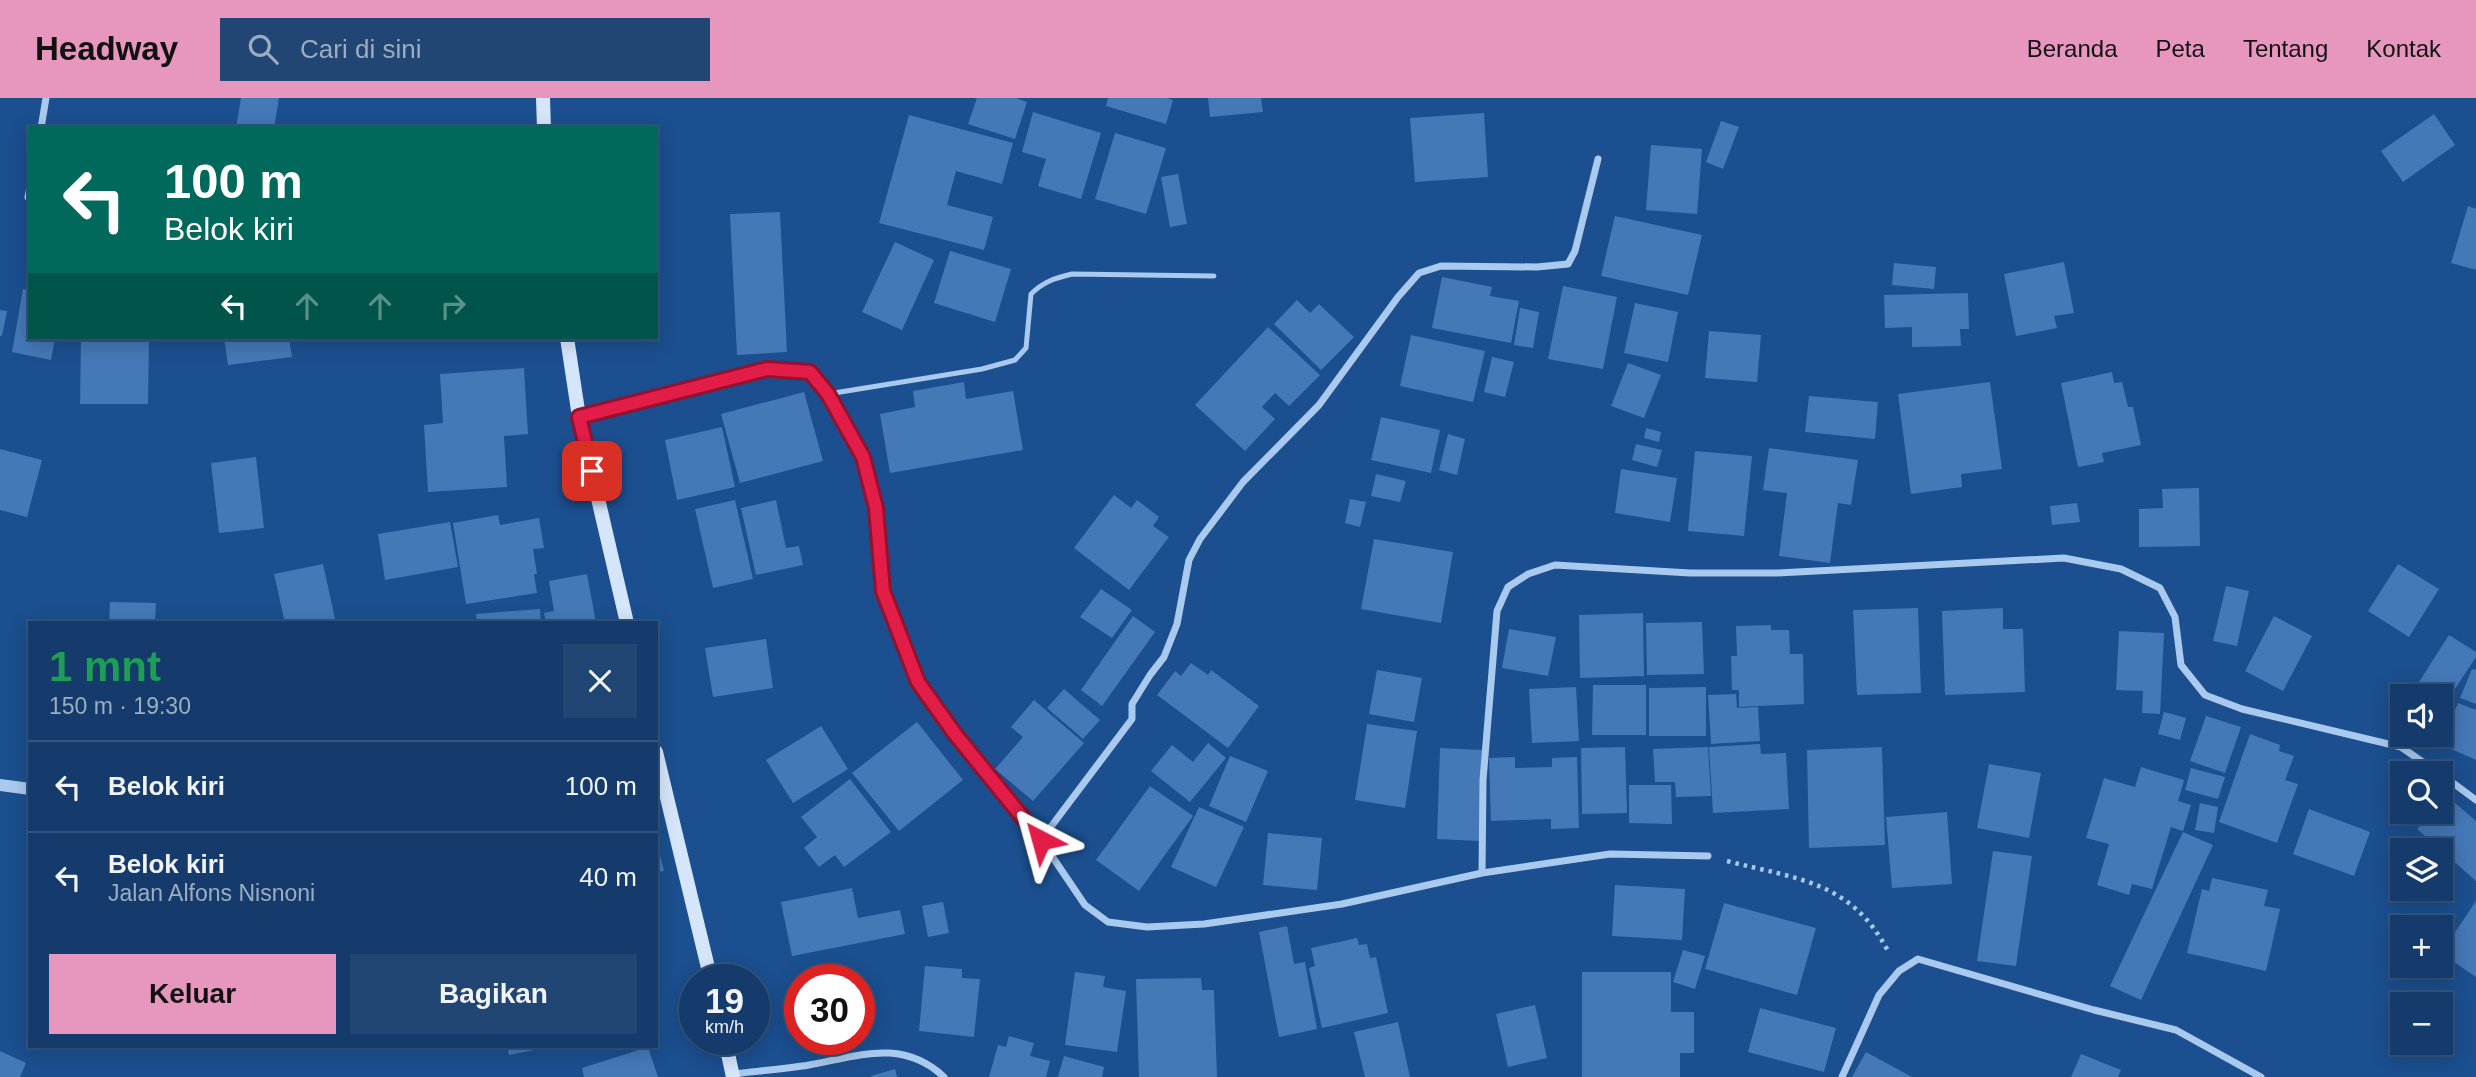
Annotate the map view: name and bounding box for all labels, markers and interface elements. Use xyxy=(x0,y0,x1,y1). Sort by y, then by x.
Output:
search box xyxy=(220,18,710,81)
text: Headway xyxy=(35,30,178,67)
icon: search xyxy=(244,30,282,68)
text: Cari di sini xyxy=(300,34,421,64)
text: Beranda xyxy=(2027,35,2118,62)
text: Peta xyxy=(2156,35,2205,62)
text: Tentang xyxy=(2243,35,2328,62)
text: Kontak xyxy=(2366,35,2441,62)
icon: left xyxy=(49,154,140,245)
text: 100 m xyxy=(164,154,303,208)
text: Belok kiri xyxy=(164,211,294,247)
icon: left xyxy=(215,287,253,325)
icon: ahead xyxy=(288,287,326,325)
icon: ahead xyxy=(361,287,399,325)
icon: right xyxy=(434,287,472,325)
pin xyxy=(562,441,622,501)
icon: arrive xyxy=(573,452,611,490)
text: 1 mnt xyxy=(49,643,161,690)
button: close xyxy=(563,644,637,718)
map controls xyxy=(2390,684,2453,1055)
button: sound xyxy=(2390,684,2453,747)
text: 150 m · 19:30 xyxy=(49,693,191,719)
button: search xyxy=(2390,761,2453,824)
icon: left xyxy=(49,768,87,806)
text: Belok kiri xyxy=(108,771,225,801)
text: 100 m xyxy=(565,771,637,801)
position arrow xyxy=(1004,803,1078,877)
button: layers xyxy=(2390,838,2453,901)
text: Belok kiri xyxy=(108,849,225,879)
icon: left xyxy=(49,859,87,897)
text: 40 m xyxy=(579,862,637,892)
text: Jalan Alfons Nisnoni xyxy=(108,880,315,906)
button: + xyxy=(2390,915,2453,978)
button: Keluar xyxy=(49,954,336,1034)
button: Bagikan xyxy=(350,954,637,1034)
speed limit sign: 30 xyxy=(784,964,875,1055)
text: 19 xyxy=(705,981,744,1020)
button: − xyxy=(2390,992,2453,1055)
text: km/h xyxy=(705,1017,744,1037)

